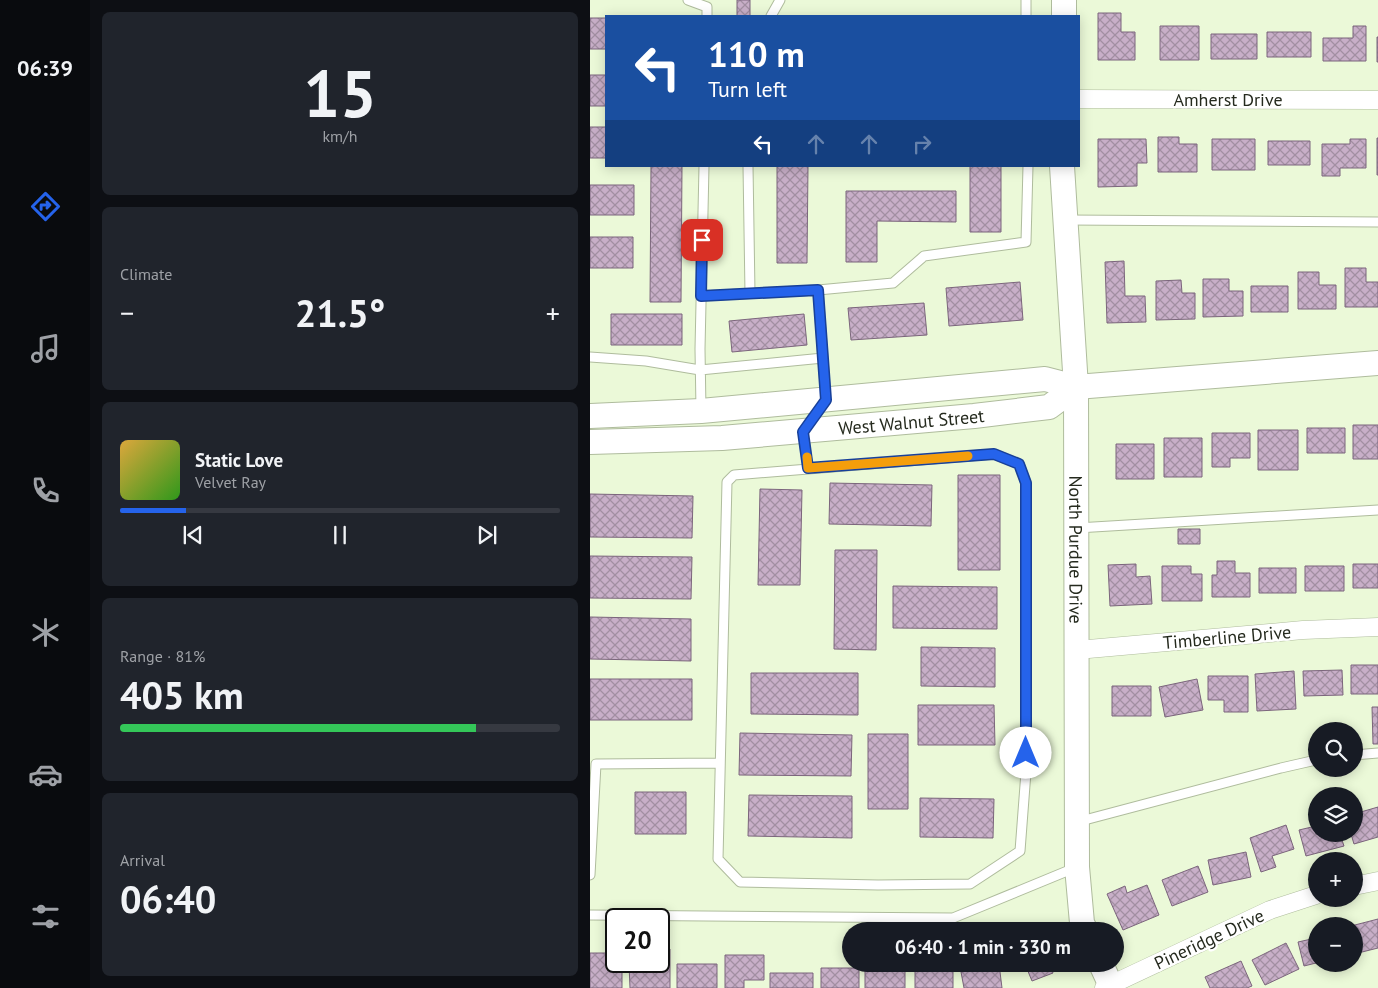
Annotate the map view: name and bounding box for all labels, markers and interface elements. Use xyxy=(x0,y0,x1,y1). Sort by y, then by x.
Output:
text: 110 m xyxy=(708,31,805,77)
icon: left xyxy=(625,35,690,100)
text: 15 xyxy=(303,51,377,135)
text: 06:39 xyxy=(17,54,73,82)
text: Turn left xyxy=(708,75,787,103)
street label: Amherst Drive xyxy=(1173,88,1283,111)
text: km/h xyxy=(322,126,358,146)
icon: left xyxy=(749,130,777,158)
icon: ahead xyxy=(802,130,830,158)
icon: ahead xyxy=(855,130,883,158)
icon: right xyxy=(908,130,936,158)
icon: directions xyxy=(28,189,63,224)
pin xyxy=(681,219,723,261)
icon: arrive xyxy=(688,226,716,254)
text: Climate xyxy=(120,264,172,284)
text: 21.5° xyxy=(295,288,385,337)
text: − xyxy=(120,294,134,331)
text: + xyxy=(546,294,560,331)
icon: music xyxy=(28,331,63,366)
street label: West Walnut Street xyxy=(837,403,985,439)
text: Static Love xyxy=(195,448,283,472)
text: Velvet Ray xyxy=(195,472,266,492)
icon: phone xyxy=(28,473,63,508)
street label: North Purdue Drive xyxy=(1065,475,1088,624)
icon: previous xyxy=(179,521,207,549)
icon: pause xyxy=(326,521,354,549)
icon: next xyxy=(473,521,501,549)
icon: climate xyxy=(28,615,63,650)
street label: Timberline Drive xyxy=(1162,620,1292,654)
text: Range · 81% xyxy=(120,646,205,666)
text: 405 km xyxy=(120,670,244,719)
map controls xyxy=(1308,722,1363,972)
button: search xyxy=(1308,722,1363,777)
position arrow xyxy=(999,726,1051,778)
icon: car xyxy=(28,757,63,792)
button: layers xyxy=(1308,787,1363,842)
text: Arrival xyxy=(120,850,165,870)
button: + xyxy=(1308,852,1363,907)
text: 06:40 xyxy=(120,874,216,923)
icon: filters xyxy=(28,899,63,934)
street label: Pineridge Drive xyxy=(1150,904,1268,974)
speed limit sign: 20 xyxy=(605,908,670,973)
button: − xyxy=(1308,917,1363,972)
text: 06:40 · 1 min · 330 m xyxy=(895,935,1071,959)

